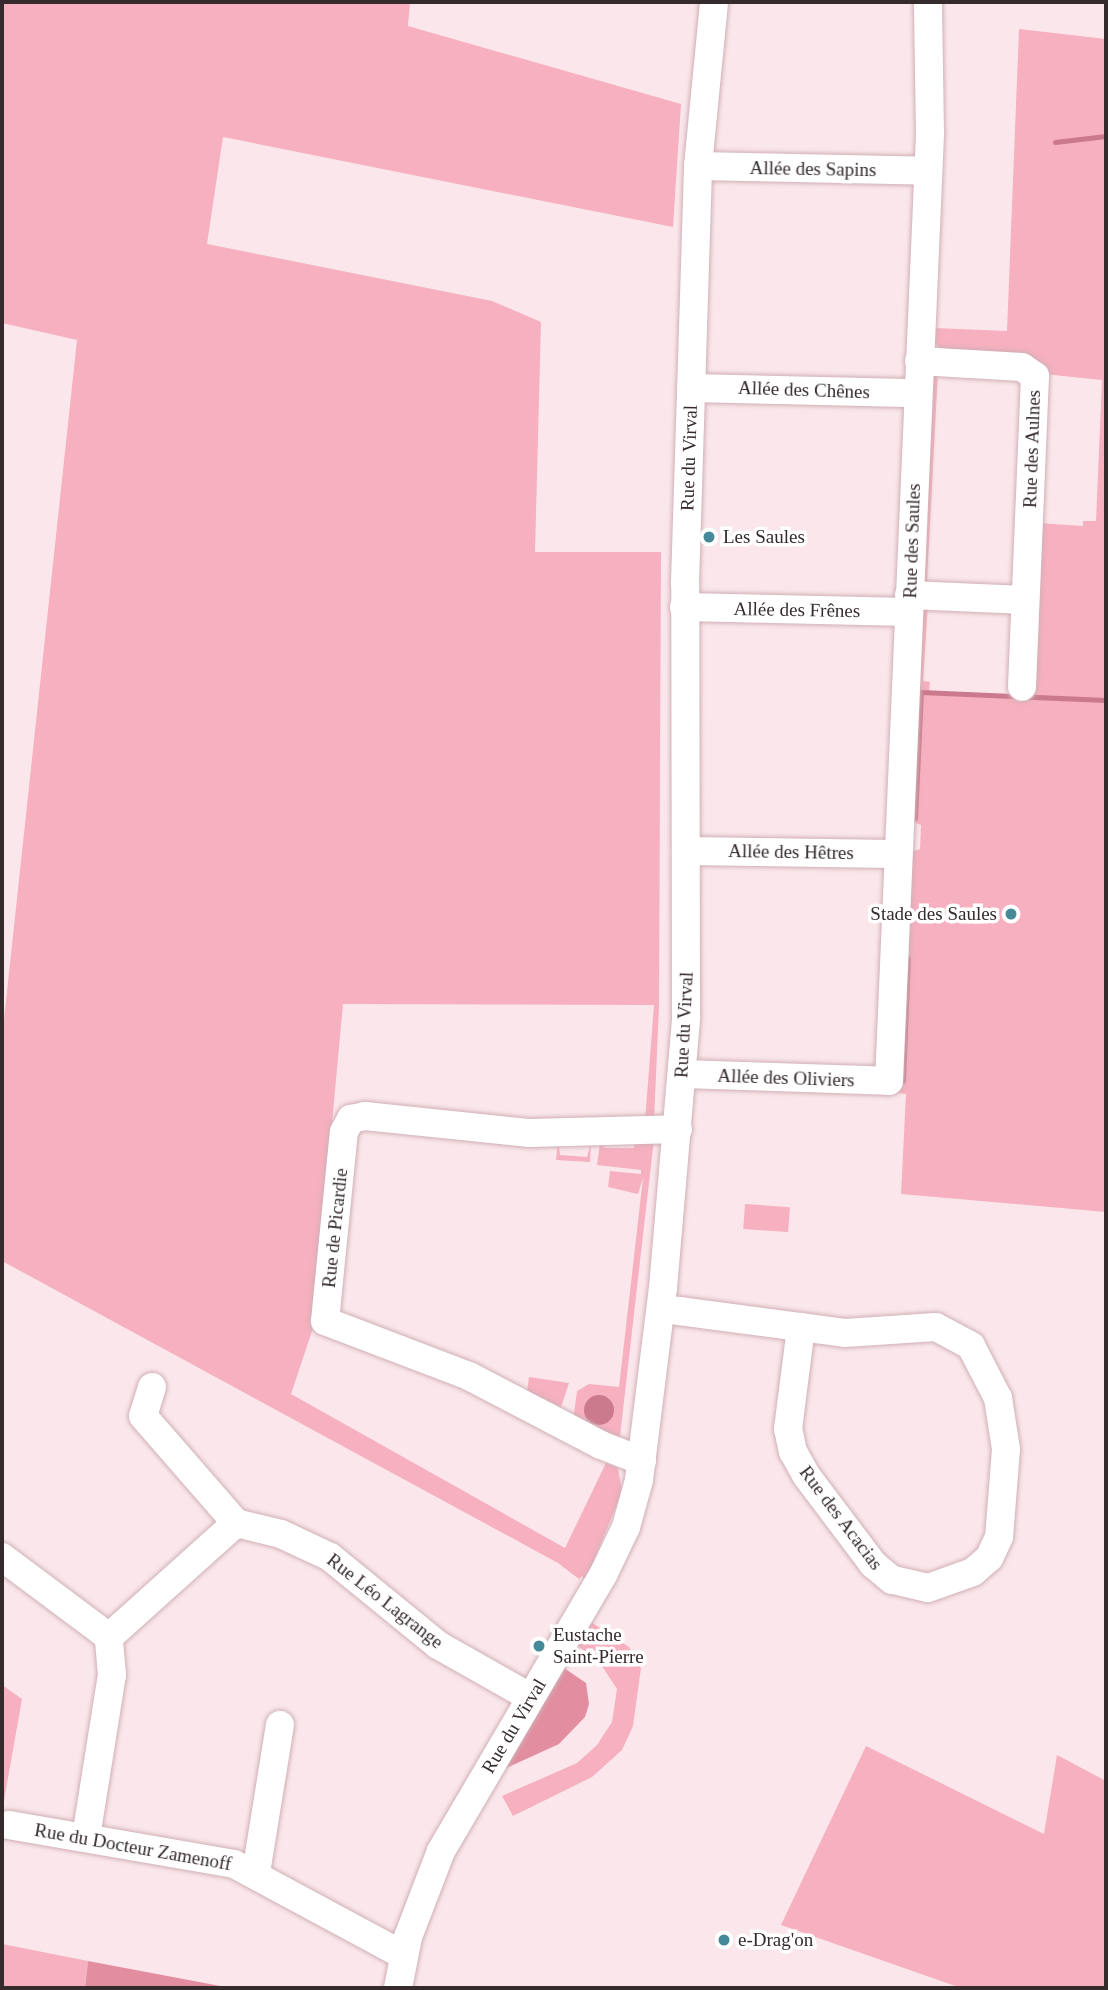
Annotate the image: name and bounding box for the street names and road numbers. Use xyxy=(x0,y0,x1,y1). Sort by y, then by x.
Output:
street label: Allée des Sapins xyxy=(749,156,877,182)
street label: Allée des Chênes xyxy=(738,376,870,404)
street label: Rue des Aulnes xyxy=(1019,389,1045,509)
street label: Rue du Virval xyxy=(676,404,702,512)
street label: Rue des Saules xyxy=(899,483,925,599)
street label: Allée des Frênes xyxy=(733,597,861,623)
street label: Allée des Hêtres xyxy=(728,840,854,864)
street label: Rue du Virval xyxy=(670,971,698,1079)
street label: Allée des Oliviers xyxy=(717,1064,855,1092)
street label: Rue de Picardie xyxy=(317,1167,353,1289)
street label: Rue des Acacias xyxy=(794,1461,888,1575)
street label: Rue Léo Lagrange xyxy=(322,1548,448,1654)
street label: Rue du Virval xyxy=(477,1674,551,1778)
street label: Rue du Docteur Zamenoff xyxy=(33,1818,233,1876)

